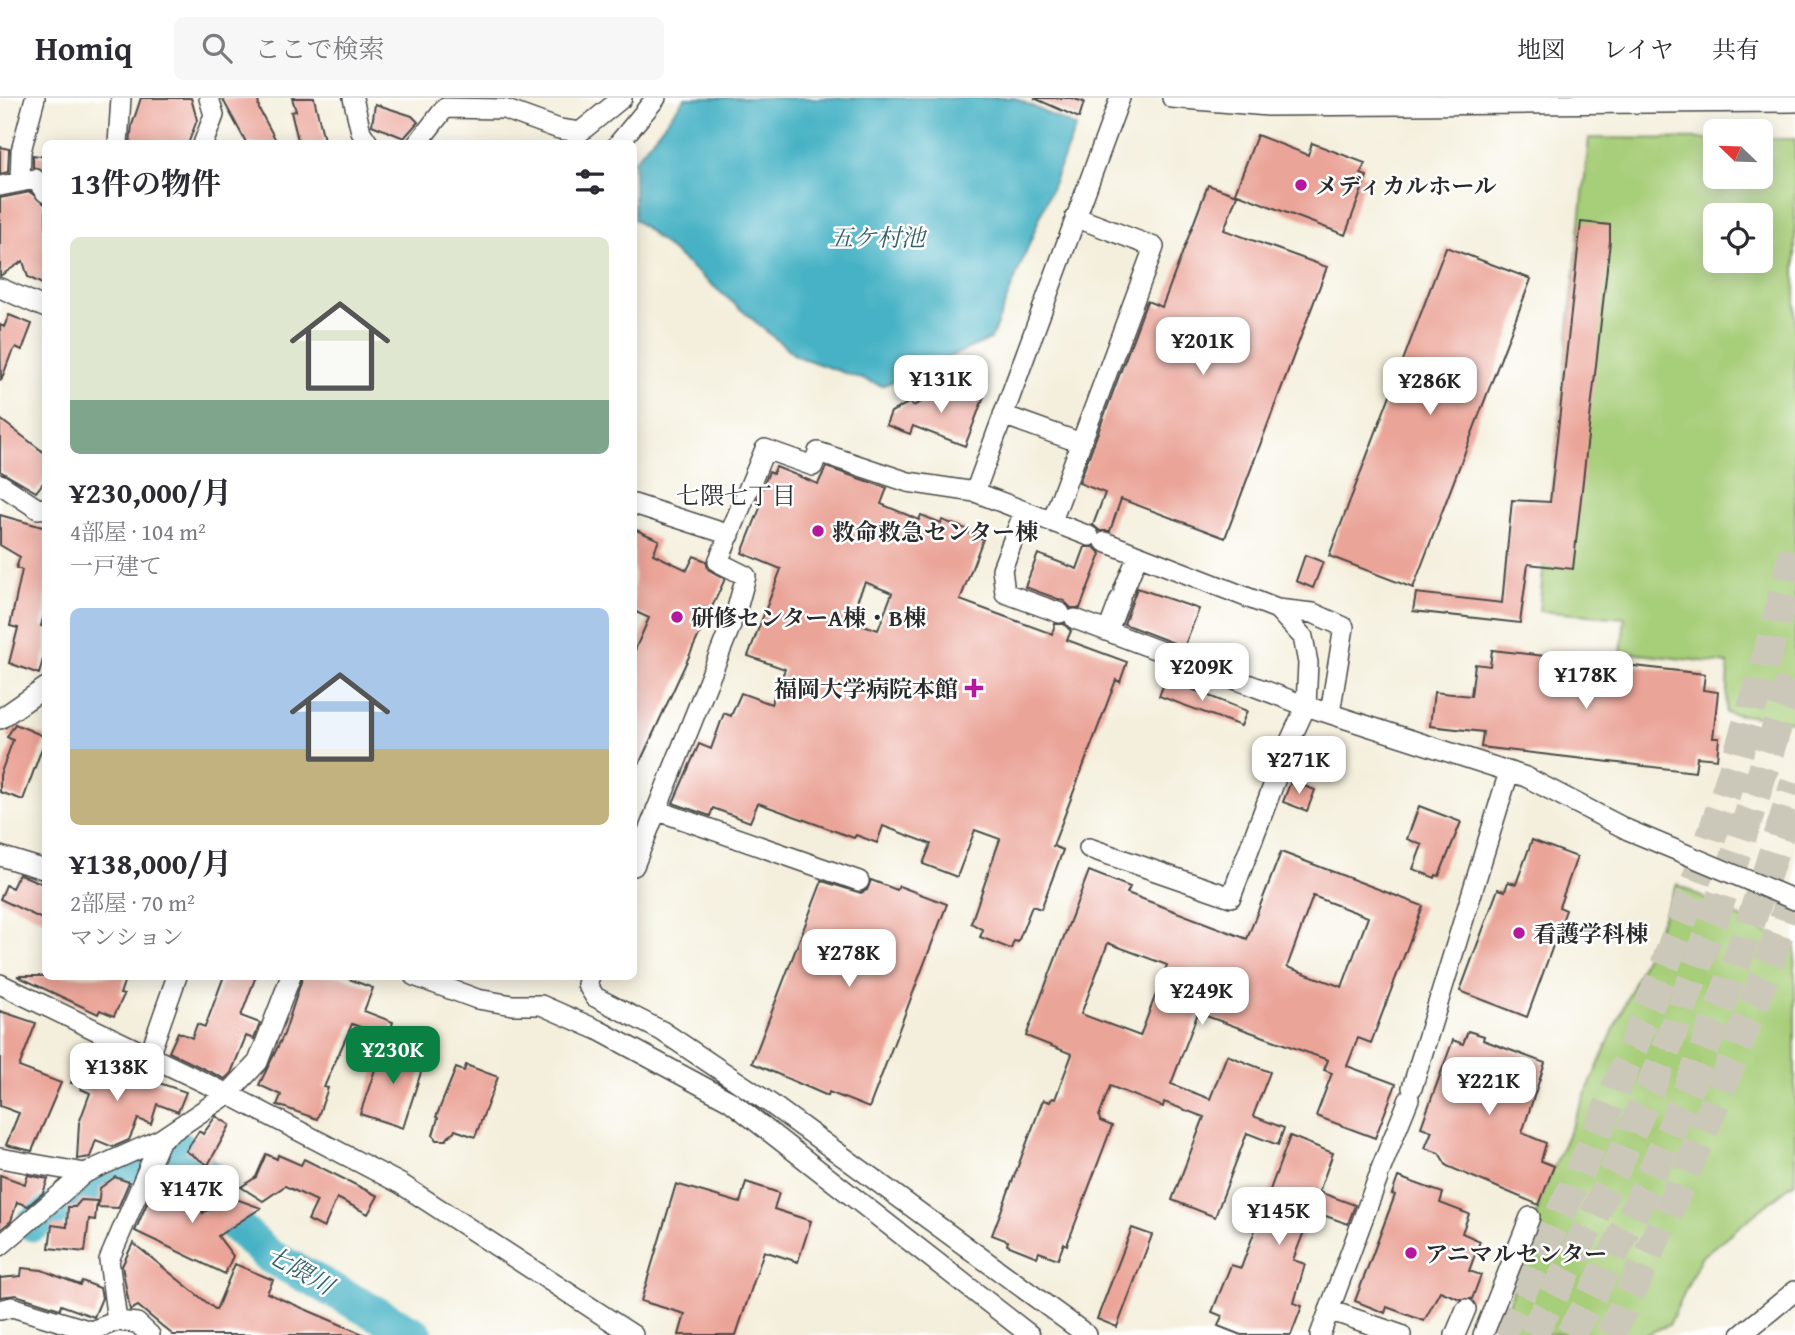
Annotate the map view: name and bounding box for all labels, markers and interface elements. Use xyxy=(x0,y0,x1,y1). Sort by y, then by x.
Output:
search box xyxy=(174,17,664,80)
text: Homiq xyxy=(35,24,132,72)
icon: search xyxy=(198,29,236,67)
text: ここで検索 xyxy=(254,29,384,68)
text: 地図 xyxy=(1517,32,1565,67)
text: レイヤ xyxy=(1603,32,1674,67)
text: 共有 xyxy=(1712,32,1760,67)
north arrow xyxy=(1703,119,1773,189)
map controls xyxy=(1703,119,1773,273)
text: 13件の物件 xyxy=(70,161,221,205)
icon: filters xyxy=(571,163,609,201)
place label: メディカルホール xyxy=(1315,169,1497,202)
marker: メディカルホール xyxy=(1293,177,1309,193)
button: locate xyxy=(1703,203,1773,273)
water label: 五ケ村池 xyxy=(829,220,928,255)
icon: home xyxy=(277,283,403,409)
pin: ¥201K xyxy=(1154,317,1252,377)
text: ¥201K xyxy=(1172,323,1234,356)
pin: ¥131K xyxy=(892,356,990,415)
pin: ¥286K xyxy=(1381,358,1479,417)
text: ¥131K xyxy=(910,361,972,394)
text: ¥286K xyxy=(1399,363,1461,396)
text: ¥230,000/月 xyxy=(70,470,232,514)
district label: 七隈七丁目 xyxy=(676,478,796,513)
text: 4部屋 · 104 m² xyxy=(70,515,206,548)
place label: 救命救急センター棟 xyxy=(832,515,1038,548)
marker: 救命救急センター棟 xyxy=(810,523,826,539)
text: 一戸建て xyxy=(70,549,162,582)
place label: 研修センターA棟・B棟 xyxy=(691,601,926,634)
marker: 研修センターA棟・B棟 xyxy=(669,609,685,625)
pin: ¥209K xyxy=(1153,644,1251,703)
text: ¥209K xyxy=(1171,649,1233,682)
pin: ¥178K xyxy=(1537,652,1635,711)
icon: home xyxy=(277,654,403,780)
text: ¥178K xyxy=(1555,657,1617,690)
place label: 福岡大学病院本館 xyxy=(774,672,958,705)
marker: 福岡大学病院本館 xyxy=(964,678,984,698)
pin: ¥271K xyxy=(1250,736,1348,796)
text: ¥271K xyxy=(1268,742,1330,775)
text: ¥138,000/月 xyxy=(70,841,232,885)
text: 2部屋 · 70 m² xyxy=(70,886,195,919)
place label: 看護学科棟 xyxy=(1533,917,1648,950)
text: マンション xyxy=(70,920,184,953)
marker: 看護学科棟 xyxy=(1511,925,1527,941)
pin: ¥278K xyxy=(800,930,898,989)
text: ¥278K xyxy=(818,935,880,968)
pin: ¥249K xyxy=(1153,968,1251,1027)
text: ¥249K xyxy=(1171,973,1233,1006)
pin: ¥230K xyxy=(344,1026,442,1086)
text: ¥230K xyxy=(362,1032,424,1065)
pin: ¥138K xyxy=(68,1044,166,1103)
text: ¥138K xyxy=(86,1049,148,1082)
pin: ¥221K xyxy=(1440,1058,1538,1117)
text: ¥221K xyxy=(1458,1063,1520,1096)
pin: ¥147K xyxy=(143,1166,241,1225)
text: ¥147K xyxy=(161,1171,223,1204)
pin: ¥145K xyxy=(1230,1188,1328,1247)
text: ¥145K xyxy=(1248,1193,1310,1226)
water label: 七隈川 xyxy=(260,1237,343,1305)
place label: アニマルセンター xyxy=(1425,1237,1607,1270)
marker: アニマルセンター xyxy=(1403,1245,1419,1261)

